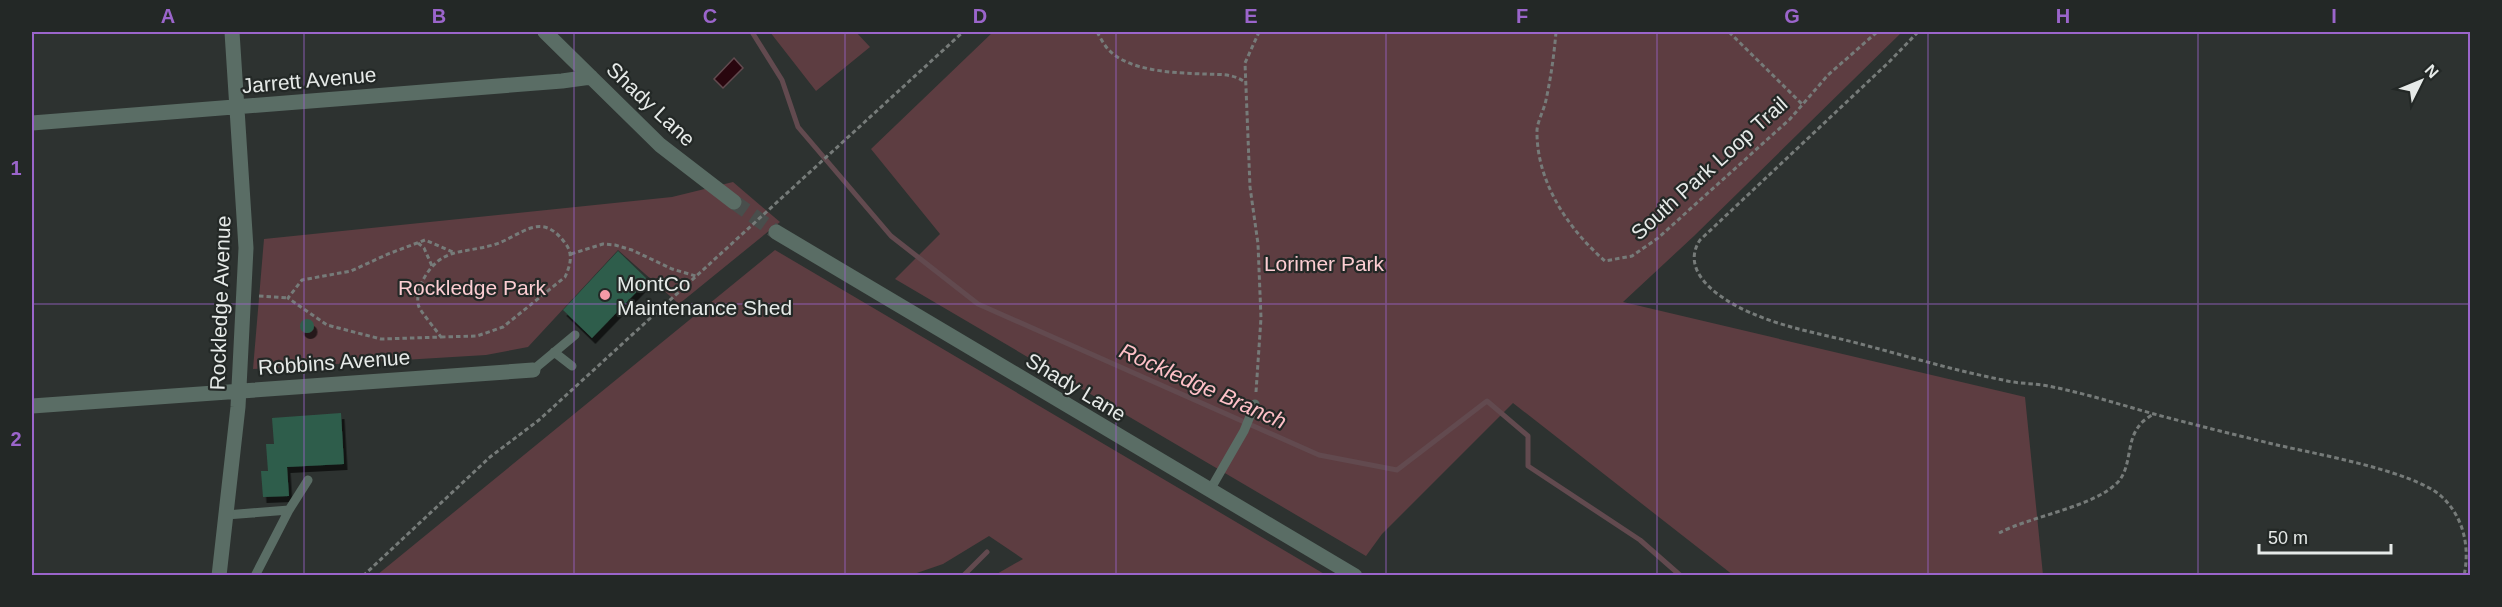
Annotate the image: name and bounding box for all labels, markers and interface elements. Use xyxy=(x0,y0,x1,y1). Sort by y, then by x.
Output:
text: A xyxy=(161,5,175,27)
text: B xyxy=(432,5,446,27)
text: C xyxy=(703,5,717,27)
text: D xyxy=(973,5,987,27)
text: E xyxy=(1244,5,1258,27)
text: F xyxy=(1516,5,1528,27)
text: G xyxy=(1784,5,1800,27)
text: H xyxy=(2056,5,2070,27)
text: I xyxy=(2331,5,2337,27)
north arrow xyxy=(2391,51,2451,111)
street label: Shady Lane xyxy=(602,57,700,151)
text: N xyxy=(2421,61,2442,81)
street label: Jarrett Avenue xyxy=(241,63,377,97)
street label: South Park Loop Trail xyxy=(1626,92,1792,244)
text: 1 xyxy=(10,157,22,179)
street label: Rockledge Avenue xyxy=(205,215,235,391)
park label: Lorimer Park xyxy=(1264,252,1385,275)
place label: MontCo Maintenance Shed xyxy=(617,272,792,319)
park label: Rockledge Park xyxy=(398,276,547,299)
marker: MontCo Maintenance Shed xyxy=(598,288,612,302)
water label: Rockledge Branch xyxy=(1116,338,1290,434)
street label: Robbins Avenue xyxy=(257,345,411,379)
street label: Shady Lane xyxy=(1022,348,1130,426)
text: 2 xyxy=(10,428,22,450)
scale bar xyxy=(2259,517,2391,555)
text: 50 m xyxy=(2268,528,2308,548)

